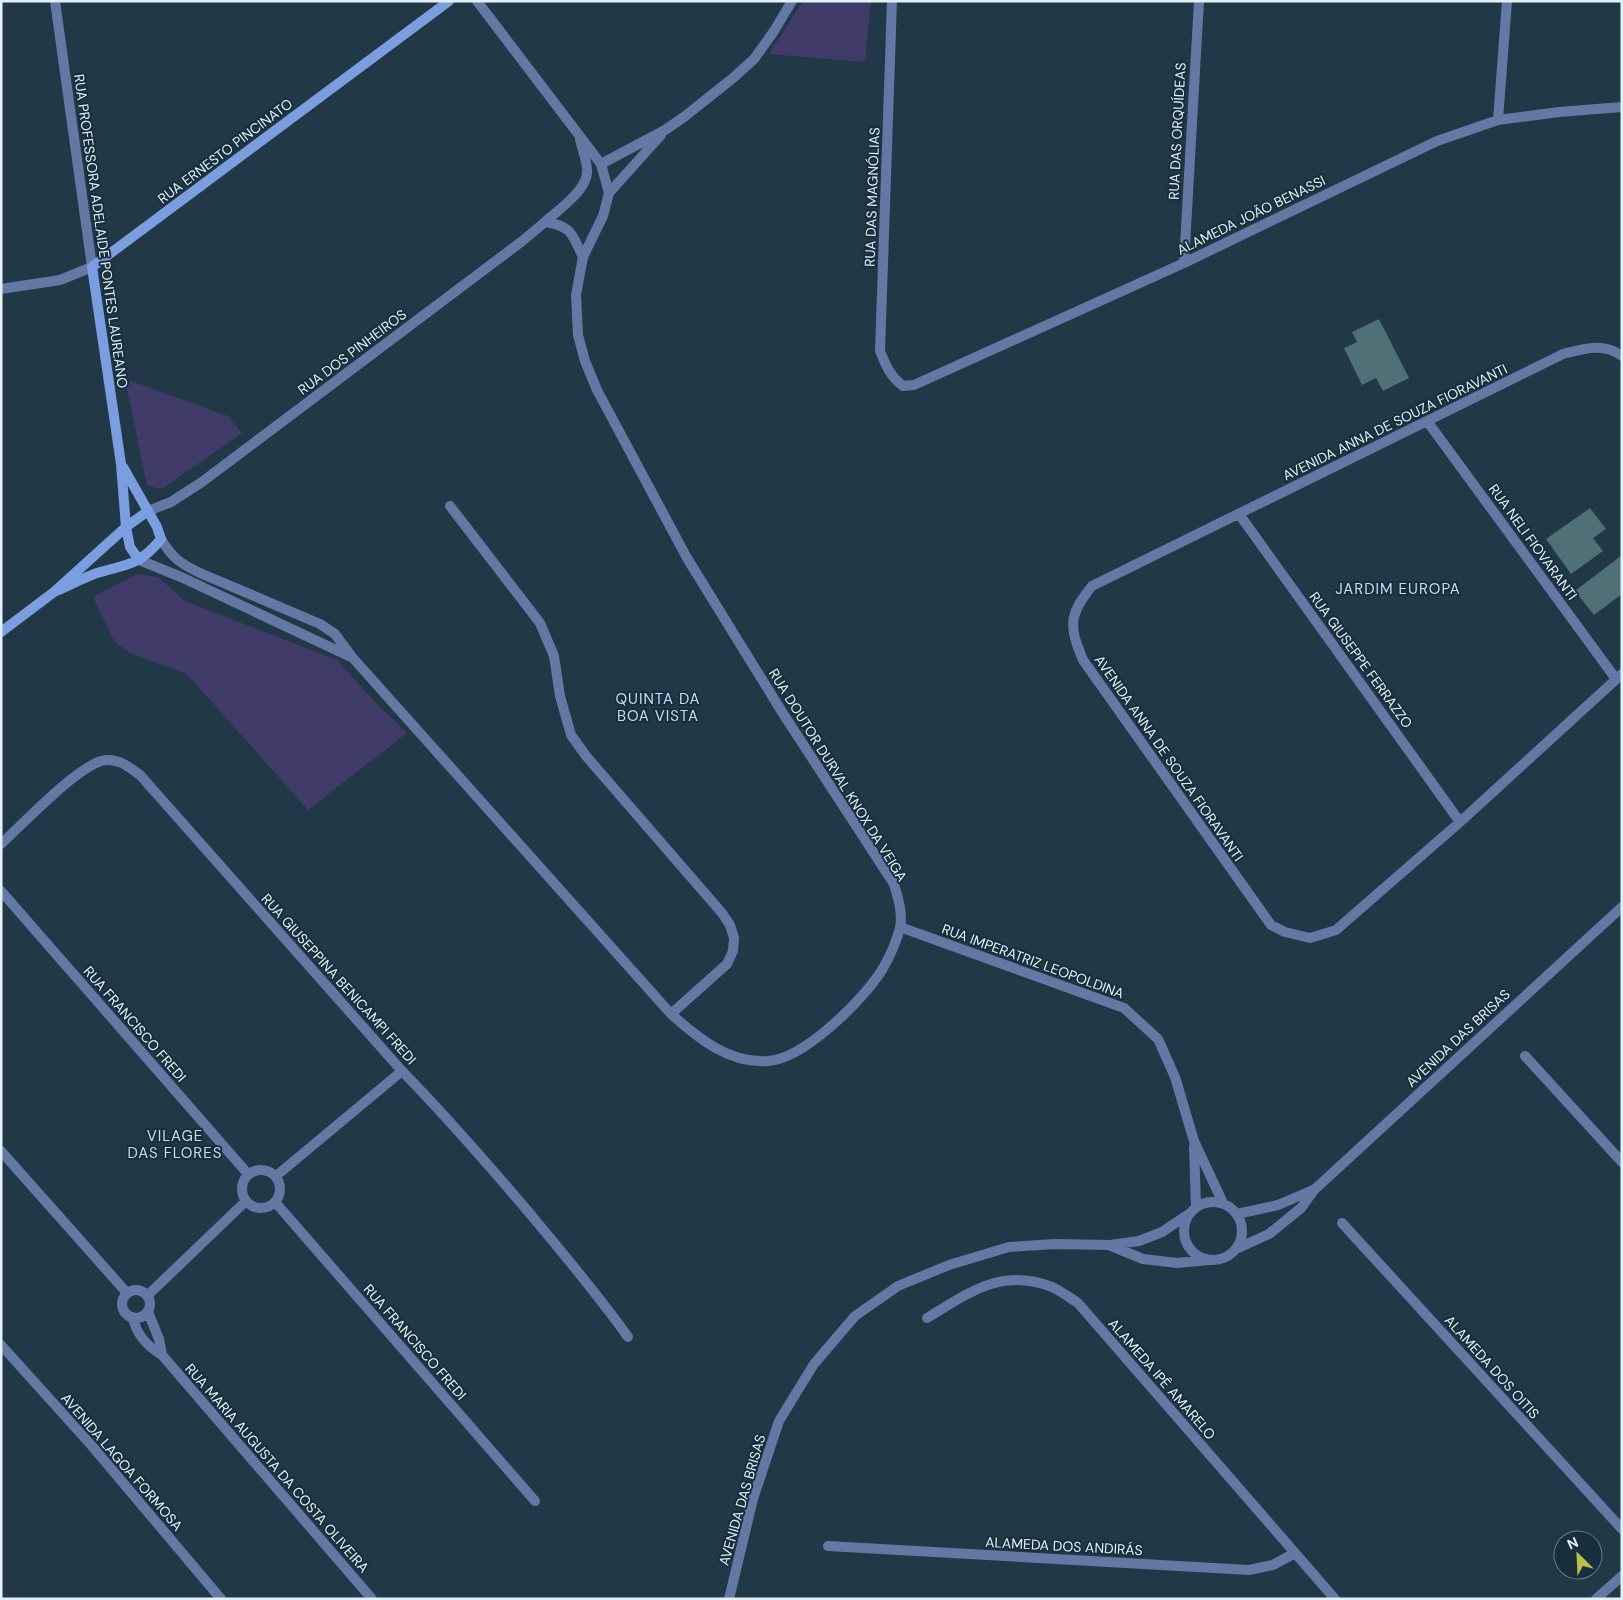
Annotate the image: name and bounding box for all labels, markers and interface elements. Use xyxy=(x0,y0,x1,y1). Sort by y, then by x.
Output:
street label: RUA DAS ORQUÍDEAS xyxy=(1164,62,1190,200)
street label: RUA PROFESSORA ADELAIDE PONTES LAUREANO xyxy=(70,73,132,389)
street label: RUA ERNESTO PINCINATO xyxy=(154,94,296,208)
street label: RUA DAS MAGNÓLIAS xyxy=(861,127,883,267)
street label: ALAMEDA JOÃO BENASSI xyxy=(1174,171,1328,259)
street label: RUA DOS PINHEIROS xyxy=(294,305,410,399)
street label: AVENIDA ANNA DE SOUZA FIORAVANTI xyxy=(1280,360,1510,484)
street label: RUA NELI FIOVARANTI xyxy=(1485,480,1581,604)
district label: JARDIM EUROPA xyxy=(1335,579,1461,599)
street label: RUA GIUSEPPE FERRAZZO xyxy=(1305,588,1417,732)
street label: AVENIDA ANNA DE SOUZA FIORAVANTI xyxy=(1091,651,1247,865)
street label: RUA DOUTOR DURVAL KNOX DA VEIGA xyxy=(765,665,911,885)
district label: QUINTA DA BOA VISTA xyxy=(615,689,701,726)
street label: RUA GIUSEPPINA BENICAMPI FREDI xyxy=(258,890,420,1068)
street label: RUA IMPERATRIZ LEOPOLDINA xyxy=(939,920,1127,1002)
street label: RUA FRANCISCO FREDI xyxy=(80,962,190,1086)
street label: AVENIDA DAS BRISAS xyxy=(1402,985,1514,1091)
district label: VILAGE DAS FLORES xyxy=(128,1126,222,1163)
street label: RUA FRANCISCO FREDI xyxy=(360,1280,470,1404)
street label: ALAMEDA DOS OITIS xyxy=(1441,1311,1543,1423)
street label: ALAMEDA IPÊ AMARELO xyxy=(1105,1315,1220,1443)
street label: RUA MARIA AUGUSTA DA COSTA OLIVEIRA xyxy=(181,1360,373,1576)
street label: AVENIDA LAGOA FORMOSA xyxy=(57,1389,187,1535)
street label: AVENIDA DAS BRISAS xyxy=(715,1432,769,1568)
north arrow xyxy=(1553,1530,1603,1580)
street label: ALAMEDA DOS ANDIRÁS xyxy=(985,1533,1143,1559)
text: N xyxy=(1564,1533,1581,1553)

